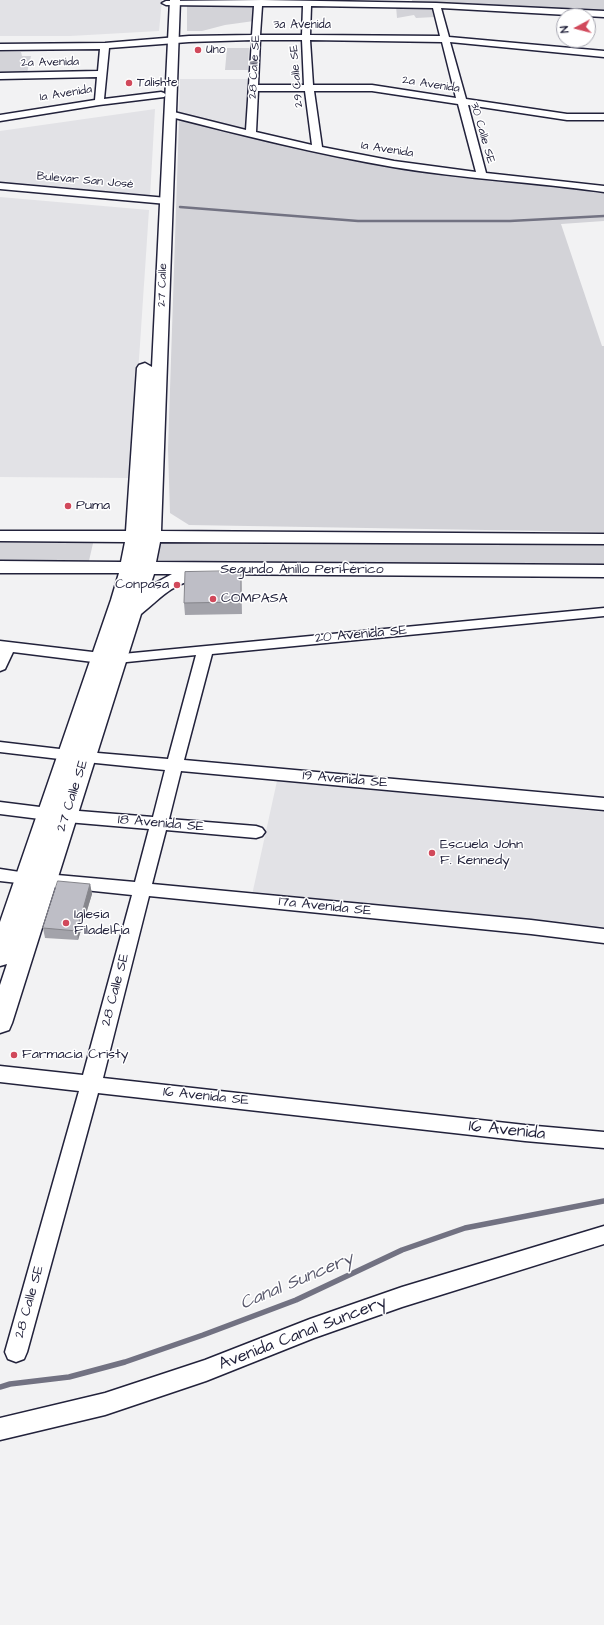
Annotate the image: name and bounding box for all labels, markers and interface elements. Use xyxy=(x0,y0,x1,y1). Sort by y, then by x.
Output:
north arrow xyxy=(556,8,596,48)
street label: 3a Avenida xyxy=(273,18,331,32)
text: N xyxy=(557,25,572,34)
street label: 28 Calle SE xyxy=(246,35,264,99)
place label: Uno xyxy=(206,43,225,57)
street label: 29 Calle SE xyxy=(287,44,307,108)
marker: Uno xyxy=(193,45,203,55)
street label: 2a Avenida xyxy=(21,55,79,71)
street label: 2a Avenida xyxy=(401,73,461,97)
place label: Talishte xyxy=(137,76,178,90)
marker: Talishte xyxy=(124,78,134,88)
street label: 1a Avenida xyxy=(39,83,93,105)
street label: 30 Calle SE xyxy=(466,101,498,165)
street label: 1a Avenida xyxy=(360,139,414,161)
street label: Bulevar San José xyxy=(36,170,134,192)
street label: 27 Calle xyxy=(155,263,171,307)
place label: Puma xyxy=(76,498,110,514)
marker: Puma xyxy=(63,501,73,511)
street label: Segundo Anillo Periférico xyxy=(220,562,384,578)
place label: Conpasa xyxy=(115,577,169,593)
marker: Conpasa xyxy=(172,580,182,590)
place label: COMPASA xyxy=(221,591,288,607)
marker: COMPASA xyxy=(208,594,218,604)
street label: 20 Avenida SE xyxy=(314,623,408,647)
street label: 27 Calle SE xyxy=(54,758,92,834)
street label: 19 Avenida SE xyxy=(302,768,388,792)
street label: 18 Avenida SE xyxy=(117,812,205,836)
place label: Escuela John F. Kennedy xyxy=(440,837,523,870)
marker: Escuela John F. Kennedy xyxy=(427,848,437,858)
street label: 17a Avenida SE xyxy=(278,894,372,920)
place label: Iglesia Filadelfia xyxy=(74,907,130,940)
marker: Iglesia Filadelfia xyxy=(61,918,71,928)
street label: 28 Calle SE xyxy=(98,952,134,1028)
place label: Farmacia Cristy xyxy=(22,1047,128,1063)
marker: Farmacia Cristy xyxy=(9,1050,19,1060)
street label: 16 Avenida SE xyxy=(162,1084,250,1110)
street label: 16 Avenida xyxy=(468,1117,546,1145)
water label: Canal Suncery xyxy=(237,1248,357,1316)
street label: 28 Calle SE xyxy=(12,1264,48,1340)
street label: Avenida Canal Suncery xyxy=(216,1293,390,1375)

